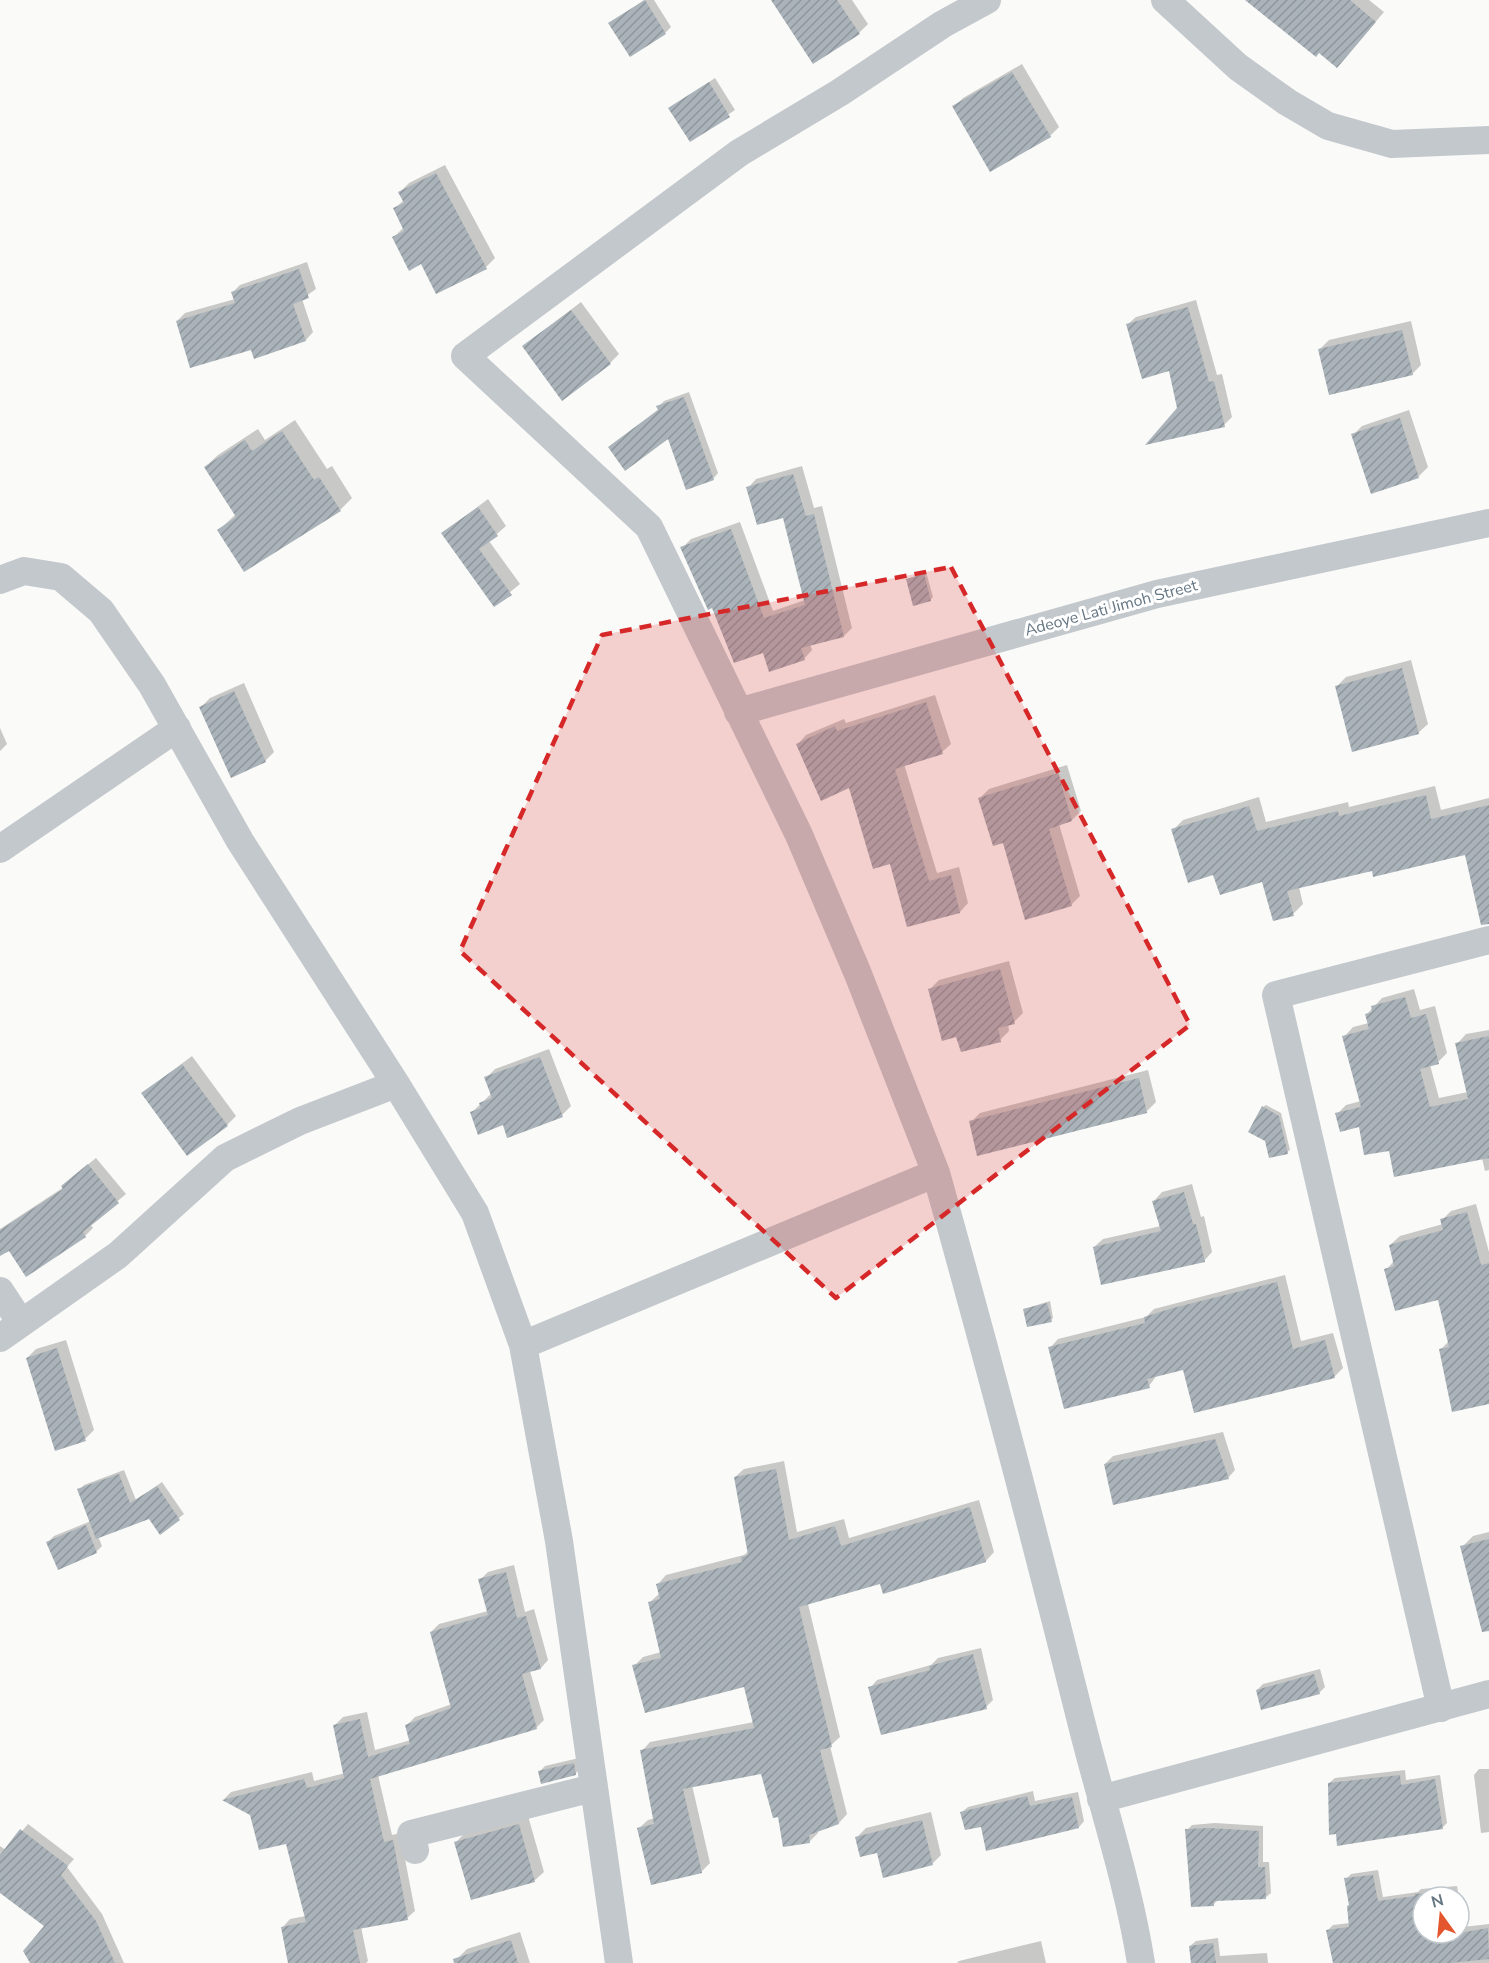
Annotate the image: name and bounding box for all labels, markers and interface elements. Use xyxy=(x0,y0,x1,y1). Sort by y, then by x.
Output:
street label: Adeoye Lati Jimoh Street xyxy=(1022,574,1200,642)
north arrow xyxy=(1411,1885,1471,1945)
text: N xyxy=(1429,1889,1446,1914)

